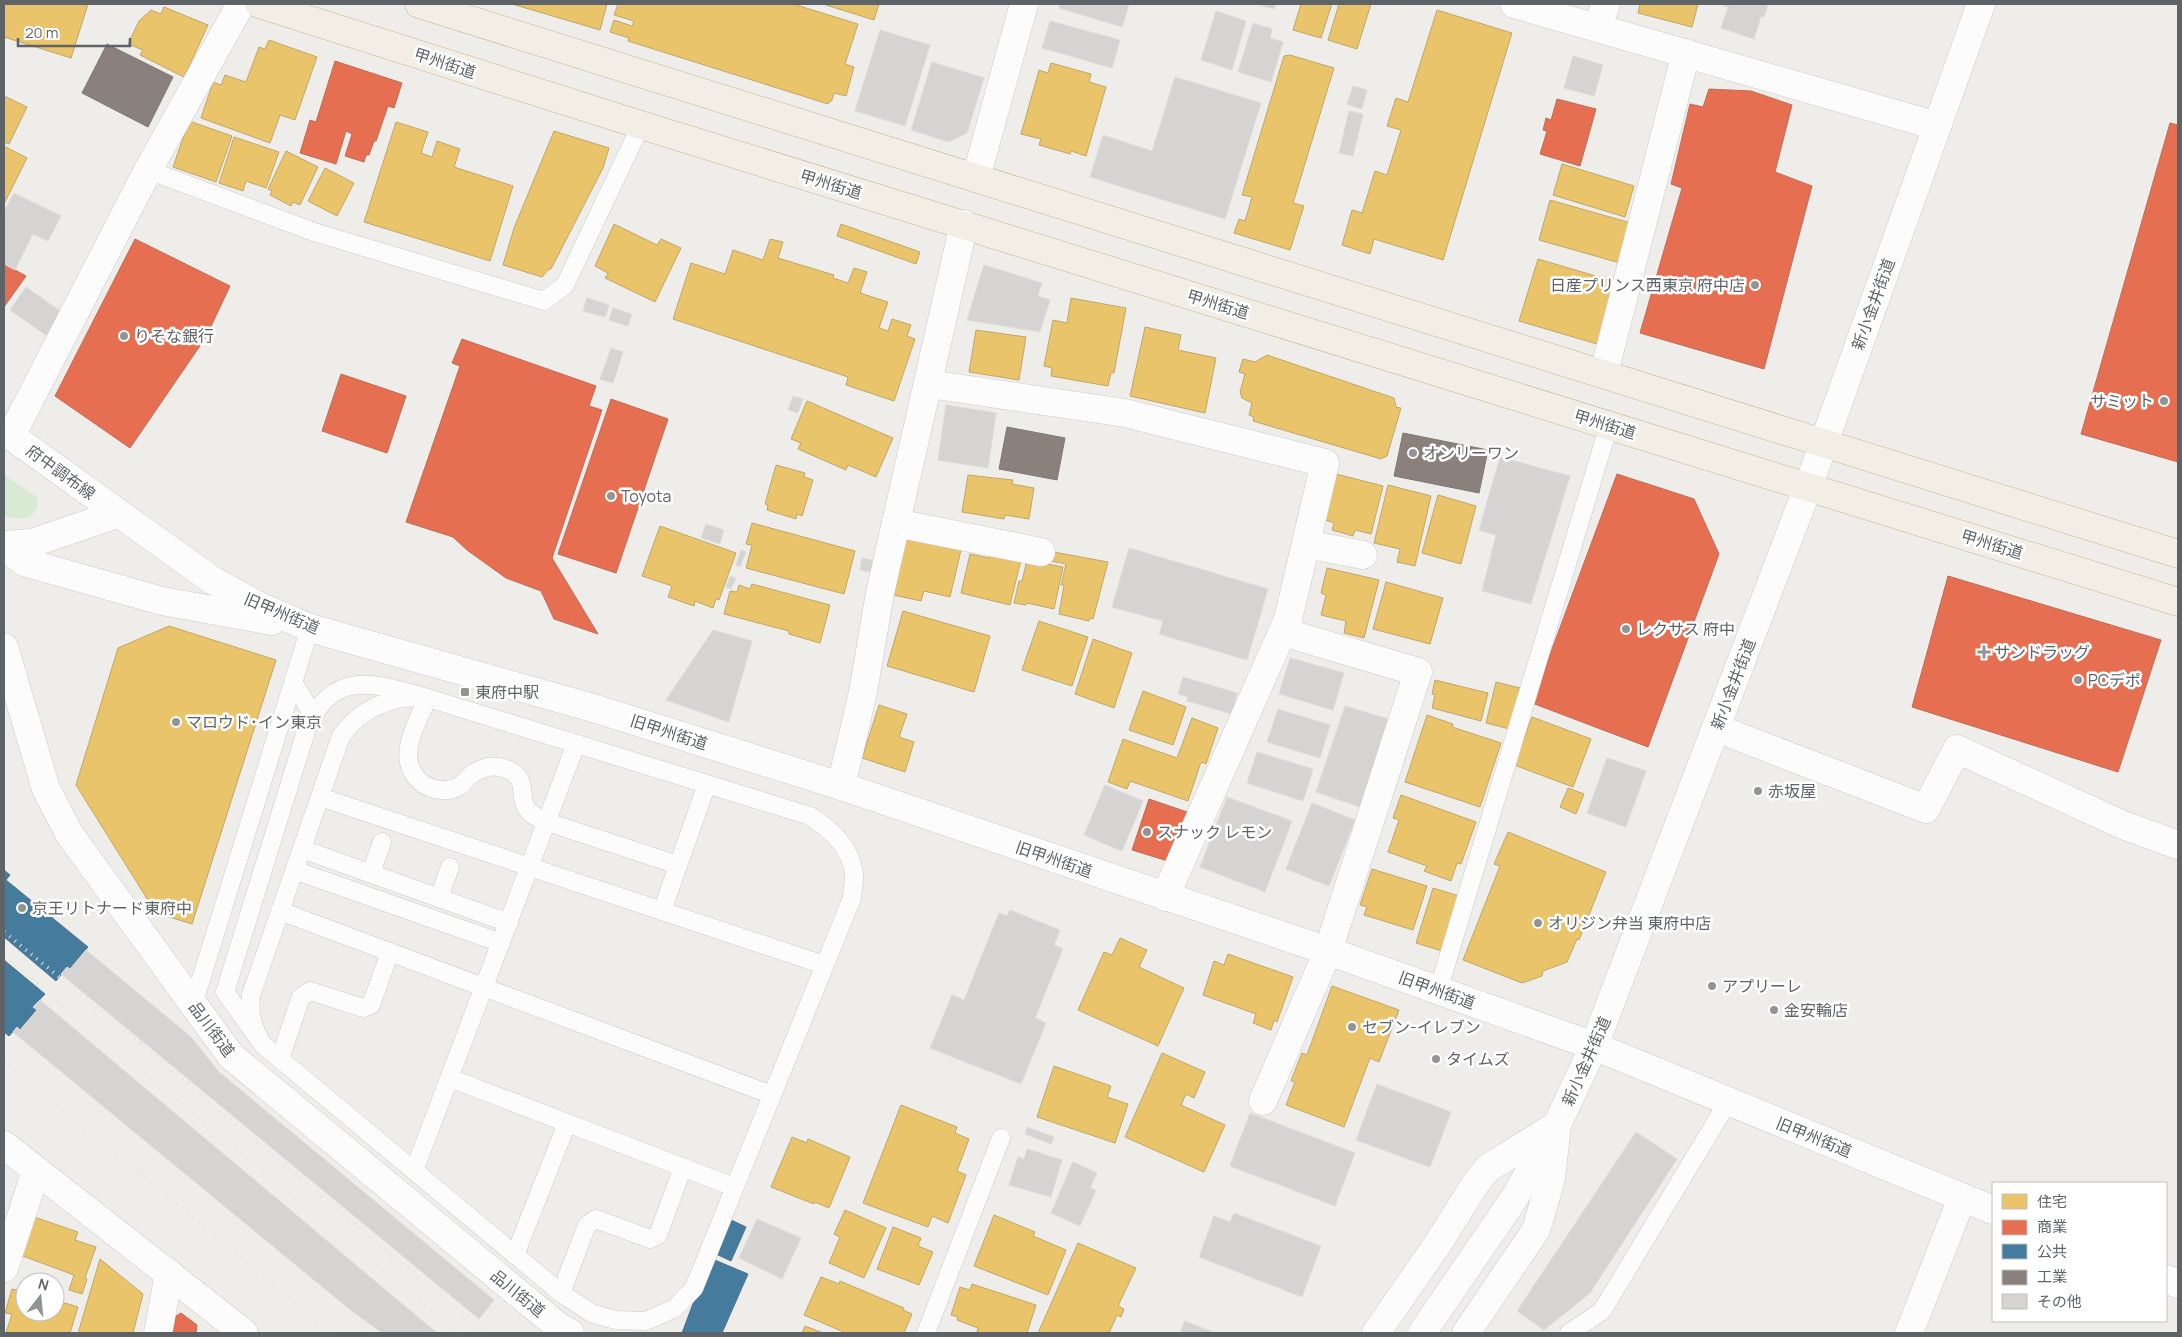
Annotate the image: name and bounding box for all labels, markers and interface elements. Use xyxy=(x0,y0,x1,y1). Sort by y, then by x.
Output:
scale bar xyxy=(18,15,130,47)
text: 20 m xyxy=(25,22,58,43)
street label: 甲州街道 xyxy=(411,43,479,83)
street label: 甲州街道 xyxy=(797,164,865,204)
street label: 新小金井街道 xyxy=(1846,255,1900,353)
place label: 日産プリンス西東京 府中店 xyxy=(1550,274,1745,296)
marker: 日産プリンス西東京 府中店 xyxy=(1749,279,1761,291)
street label: 甲州街道 xyxy=(1184,284,1252,324)
place label: りそな銀行 xyxy=(134,325,214,347)
marker: りそな銀行 xyxy=(118,330,130,342)
place label: サミット xyxy=(2090,390,2154,412)
marker: サミット xyxy=(2158,395,2170,407)
street label: 甲州街道 xyxy=(1571,404,1639,444)
street label: 府中調布線 xyxy=(22,440,100,504)
place label: オンリーワン xyxy=(1423,442,1519,464)
marker: オンリーワン xyxy=(1407,447,1419,459)
place label: Toyota xyxy=(621,485,671,507)
marker: Toyota xyxy=(605,490,617,502)
street label: 甲州街道 xyxy=(1958,524,2026,564)
street label: 旧甲州街道 xyxy=(241,587,323,639)
place label: レクサス 府中 xyxy=(1636,618,1735,640)
marker: レクサス 府中 xyxy=(1620,623,1632,635)
street label: 新小金井街道 xyxy=(1706,635,1760,733)
place label: サンドラッグ xyxy=(1994,641,2090,663)
marker: サンドラッグ xyxy=(1978,646,1990,658)
place label: PCデポ xyxy=(2088,669,2141,691)
marker: PCデポ xyxy=(2072,674,2084,686)
place label: 東府中駅 xyxy=(475,681,539,703)
marker: 東府中駅 xyxy=(459,686,471,698)
street label: 旧甲州街道 xyxy=(628,709,710,755)
place label: マロウド･イン東京 xyxy=(186,711,322,733)
marker: マロウド･イン東京 xyxy=(170,716,182,728)
place label: 赤坂屋 xyxy=(1768,780,1816,802)
marker: 赤坂屋 xyxy=(1752,785,1764,797)
place label: スナック レモン xyxy=(1157,821,1272,843)
marker: スナック レモン xyxy=(1141,826,1153,838)
street label: 旧甲州街道 xyxy=(1013,836,1095,882)
place label: 京王リトナード東府中 xyxy=(32,897,192,919)
marker: 京王リトナード東府中 xyxy=(16,902,28,914)
place label: オリジン弁当 東府中店 xyxy=(1548,912,1711,934)
marker: オリジン弁当 東府中店 xyxy=(1532,917,1544,929)
street label: 旧甲州街道 xyxy=(1396,966,1478,1014)
place label: アプリーレ xyxy=(1722,975,1802,997)
marker: アプリーレ xyxy=(1706,980,1718,992)
street label: 品川街道 xyxy=(184,997,240,1061)
place label: 金安輪店 xyxy=(1784,999,1848,1021)
marker: 金安輪店 xyxy=(1768,1004,1780,1016)
street label: 新小金井街道 xyxy=(1556,1013,1616,1109)
place label: セブン-イレブン xyxy=(1362,1016,1481,1038)
marker: セブン-イレブン xyxy=(1346,1021,1358,1033)
place label: タイムズ xyxy=(1446,1048,1510,1070)
marker: タイムズ xyxy=(1430,1053,1442,1065)
street label: 旧甲州街道 xyxy=(1773,1112,1855,1162)
legend xyxy=(1992,1182,2167,1322)
text: 住宅 xyxy=(2037,1191,2067,1212)
text: 商業 xyxy=(2037,1216,2067,1237)
text: 公共 xyxy=(2037,1241,2067,1262)
street label: 品川街道 xyxy=(486,1264,550,1322)
text: 工業 xyxy=(2037,1266,2067,1287)
north arrow xyxy=(15,1272,65,1322)
text: N xyxy=(36,1274,51,1295)
text: その他 xyxy=(2037,1291,2082,1312)

